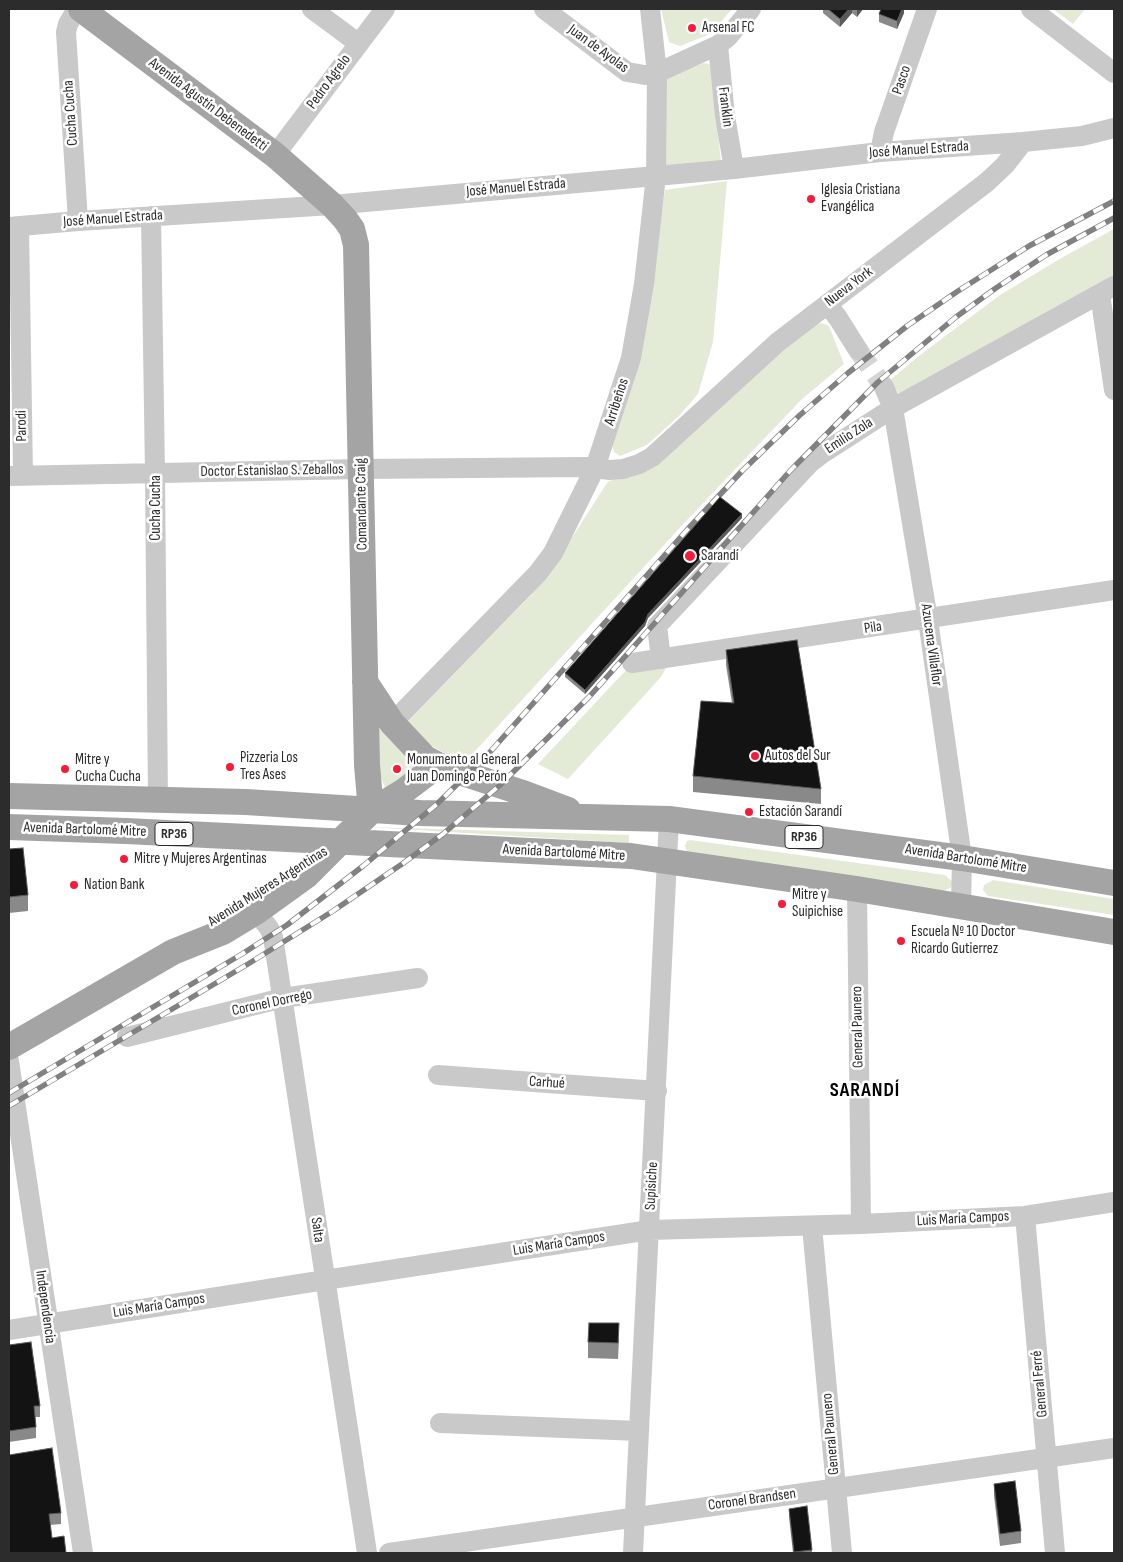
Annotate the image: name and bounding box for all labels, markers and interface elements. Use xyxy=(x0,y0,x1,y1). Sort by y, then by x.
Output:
place label: Arsenal FC xyxy=(702,19,755,37)
street label: Juan de Ayolas xyxy=(564,21,632,77)
marker: Arsenal FC xyxy=(686,22,698,34)
street label: Pedro Agrelo xyxy=(303,51,355,113)
street label: Avenida Agustín Debenedetti xyxy=(145,54,271,156)
street label: Pasco xyxy=(889,63,915,97)
street label: Cucha Cucha xyxy=(60,80,82,146)
street label: Franklin xyxy=(714,86,736,128)
street label: José Manuel Estrada xyxy=(869,138,969,162)
street label: José Manuel Estrada xyxy=(466,175,566,201)
place label: Iglesia Cristiana Evangélica xyxy=(821,181,900,216)
marker: Iglesia Cristiana Evangélica xyxy=(805,193,817,205)
street label: José Manuel Estrada xyxy=(63,207,163,231)
street label: Nueva York xyxy=(821,263,877,311)
street label: Arribeños xyxy=(601,376,633,428)
street label: Parodi xyxy=(13,410,31,442)
street label: Emilio Zola xyxy=(822,414,876,458)
street label: Comandante Craig xyxy=(352,458,372,550)
street label: Doctor Estanislao S. Zeballos xyxy=(200,461,344,481)
street label: Cucha Cucha xyxy=(147,475,165,541)
place label: Sarandí xyxy=(701,547,738,565)
marker: Sarandí xyxy=(683,549,697,563)
street label: Azucena Villaflor xyxy=(916,603,946,687)
street label: Pila xyxy=(863,618,883,638)
place label: Autos del Sur xyxy=(765,747,831,765)
place label: Pizzeria Los Tres Ases xyxy=(240,749,298,784)
marker: Autos del Sur xyxy=(749,750,761,762)
place label: Mitre y Cucha Cucha xyxy=(75,751,141,786)
place label: Monumento al General Juan Domingo Perón xyxy=(407,751,520,786)
marker: Pizzeria Los Tres Ases xyxy=(224,761,236,773)
marker: Mitre y Cucha Cucha xyxy=(59,763,71,775)
marker: Monumento al General Juan Domingo Perón xyxy=(391,763,403,775)
place label: Estación Sarandí xyxy=(759,803,842,821)
marker: Estación Sarandí xyxy=(743,806,755,818)
street label: Avenida Bartolomé Mitre xyxy=(23,819,147,841)
road number: RP36 xyxy=(155,822,193,846)
road number: RP36 xyxy=(785,826,823,849)
street label: Avenida Bartolomé Mitre xyxy=(502,841,626,865)
street label: Avenida Bartolomé Mitre xyxy=(904,841,1028,877)
street label: Avenida Mujeres Argentinas xyxy=(205,843,331,931)
place label: Mitre y Mujeres Argentinas xyxy=(134,850,267,868)
marker: Mitre y Mujeres Argentinas xyxy=(118,853,130,865)
place label: Nation Bank xyxy=(84,876,144,894)
marker: Nation Bank xyxy=(68,879,80,891)
place label: Mitre y Suipichise xyxy=(792,886,843,921)
marker: Mitre y Suipichise xyxy=(776,898,788,910)
place label: Escuela Nº 10 Doctor Ricardo Gutierrez xyxy=(911,923,1015,958)
marker: Escuela Nº 10 Doctor Ricardo Gutierrez xyxy=(895,935,907,947)
street label: Coronel Dorrego xyxy=(230,986,314,1020)
street label: General Paunero xyxy=(848,986,868,1068)
street label: Carhué xyxy=(529,1073,565,1093)
district label: SARANDÍ xyxy=(829,1079,901,1103)
street label: Supisiche xyxy=(642,1161,662,1211)
street label: Luis María Campos xyxy=(916,1208,1010,1230)
street label: Salta xyxy=(306,1216,328,1244)
street label: Luis María Campos xyxy=(512,1228,606,1260)
street label: Independencia xyxy=(31,1269,59,1345)
street label: Luis María Campos xyxy=(112,1290,206,1322)
street label: General Ferré xyxy=(1028,1350,1052,1418)
street label: General Paunero xyxy=(818,1392,844,1476)
street label: Coronel Brandsen xyxy=(707,1485,797,1515)

